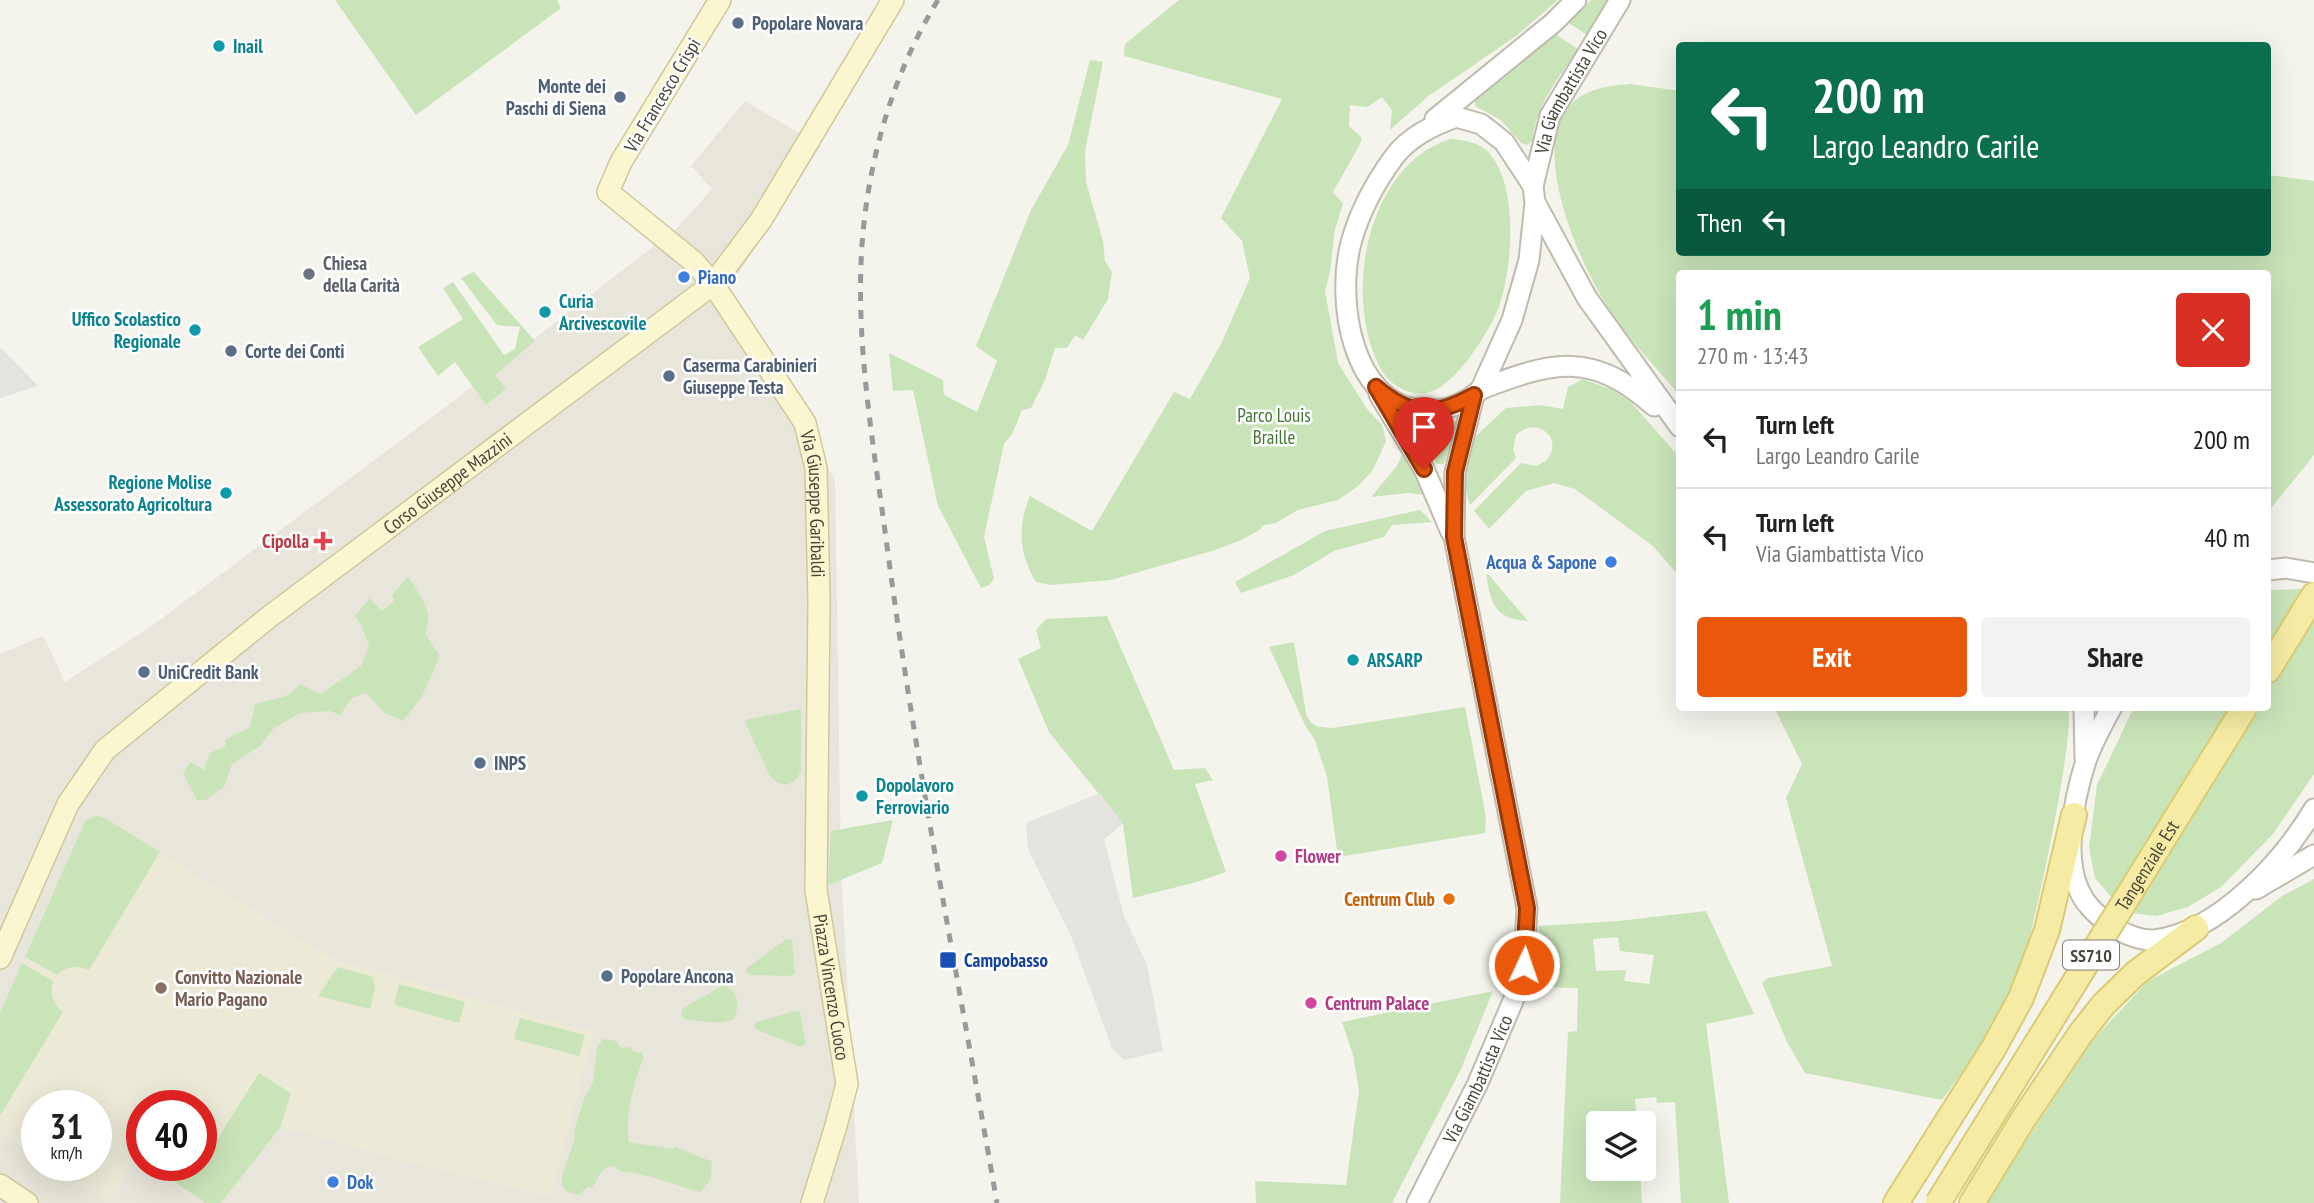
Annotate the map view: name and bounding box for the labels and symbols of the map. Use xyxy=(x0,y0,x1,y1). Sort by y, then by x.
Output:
place label: Popolare Novara xyxy=(752,11,863,35)
marker: Popolare Novara xyxy=(730,15,746,31)
street label: Via Giambattista Vico xyxy=(1529,24,1612,157)
street label: Via Francesco Crispi xyxy=(618,33,706,158)
place label: Inail xyxy=(233,34,263,58)
marker: Inail xyxy=(211,38,227,54)
place label: Monte dei Paschi di Siena xyxy=(506,74,606,120)
marker: Monte dei Paschi di Siena xyxy=(612,89,628,105)
place label: Chiesa della Carità xyxy=(323,251,400,297)
place label: Piano xyxy=(698,265,736,289)
marker: Chiesa della Carità xyxy=(301,266,317,282)
marker: Piano xyxy=(676,269,692,285)
place label: Curia Arcivescovile xyxy=(558,289,647,335)
marker: Curia Arcivescovile xyxy=(537,304,553,320)
place label: Uffico Scolastico Regionale xyxy=(72,307,181,353)
marker: Uffico Scolastico Regionale xyxy=(187,322,203,338)
place label: Corte dei Conti xyxy=(245,339,345,363)
marker: Corte dei Conti xyxy=(223,343,239,359)
place label: Caserma Carabinieri Giuseppe Testa xyxy=(683,353,817,399)
marker: Caserma Carabinieri Giuseppe Testa xyxy=(661,368,677,384)
pin xyxy=(1394,397,1454,469)
park label: Parco Louis Braille xyxy=(1237,403,1311,449)
street label: Corso Giuseppe Mazzini xyxy=(378,427,517,539)
street label: Via Giuseppe Garibaldi xyxy=(795,427,830,578)
place label: Regione Molise Assessorato Agricoltura xyxy=(53,470,212,516)
marker: Regione Molise Assessorato Agricoltura xyxy=(218,485,234,501)
place label: Cipolla xyxy=(262,529,309,553)
marker: Cipolla xyxy=(315,533,331,549)
place label: Acqua & Sapone xyxy=(1485,550,1597,574)
marker: Acqua & Sapone xyxy=(1603,554,1619,570)
place label: ARSARP xyxy=(1366,648,1423,672)
marker: ARSARP xyxy=(1345,652,1361,668)
place label: UniCredit Bank xyxy=(158,660,259,684)
marker: UniCredit Bank xyxy=(136,664,152,680)
place label: INPS xyxy=(494,751,526,775)
marker: INPS xyxy=(472,755,488,771)
place label: Dopolavoro Ferroviario xyxy=(876,773,954,819)
marker: Dopolavoro Ferroviario xyxy=(854,788,870,804)
street label: Tangenziale Est xyxy=(2110,815,2184,915)
place label: Flower xyxy=(1295,844,1341,868)
marker: Flower xyxy=(1273,848,1289,864)
place label: Centrum Club xyxy=(1344,887,1435,911)
marker: Centrum Club xyxy=(1441,891,1457,907)
street label: Piazza Vincenzo Cuoco xyxy=(808,912,855,1062)
position arrow xyxy=(1487,928,1561,1002)
road number: SS710 xyxy=(2063,940,2119,970)
place label: Campobasso xyxy=(964,948,1048,972)
marker: Campobasso xyxy=(938,950,958,970)
place label: Popolare Ancona xyxy=(621,964,734,988)
place label: Convitto Nazionale Mario Pagano xyxy=(175,965,302,1011)
marker: Popolare Ancona xyxy=(599,968,615,984)
marker: Convitto Nazionale Mario Pagano xyxy=(153,980,169,996)
place label: Centrum Palace xyxy=(1325,991,1429,1015)
marker: Centrum Palace xyxy=(1303,995,1319,1011)
street label: Via Giambattista Vico xyxy=(1437,1011,1518,1148)
speed limit sign: 40 xyxy=(126,1090,217,1181)
place label: Dok xyxy=(347,1170,374,1194)
marker: Dok xyxy=(325,1174,341,1190)

